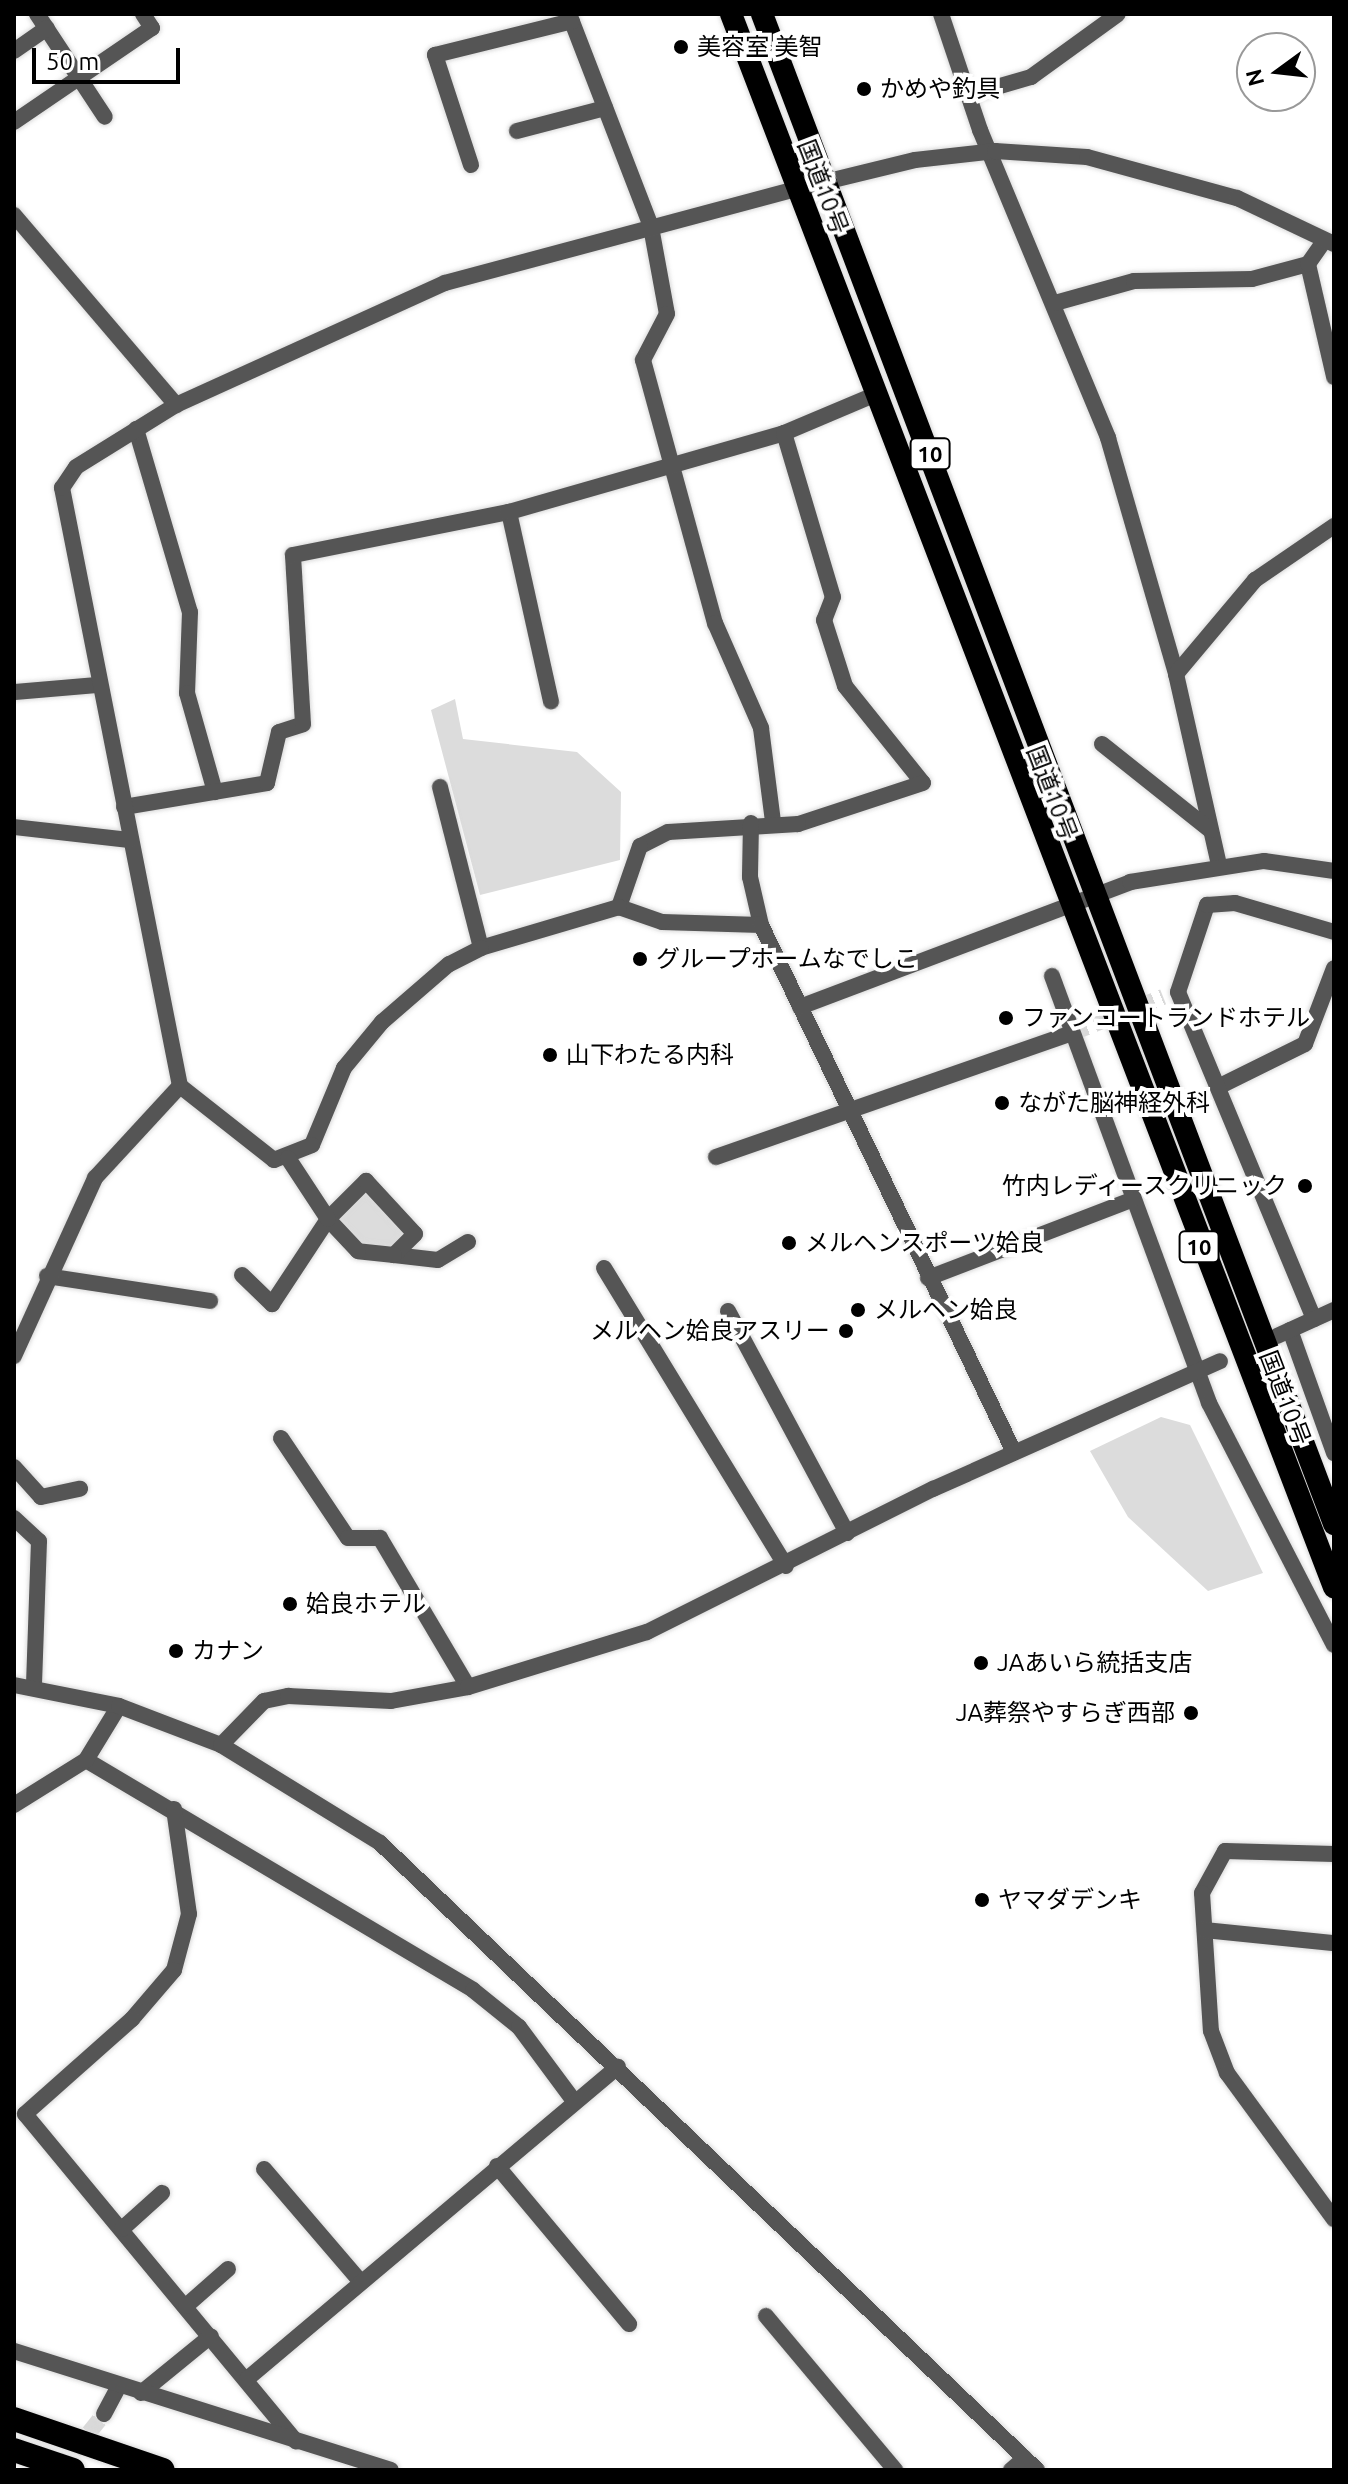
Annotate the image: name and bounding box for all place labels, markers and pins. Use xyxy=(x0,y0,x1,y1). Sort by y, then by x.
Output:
place label: 美容室 美智 xyxy=(697,33,822,61)
marker: 美容室 美智 xyxy=(672,38,690,56)
place label: かめや釣具 xyxy=(880,75,1000,103)
marker: かめや釣具 xyxy=(855,80,873,98)
place label: グループホームなでしこ xyxy=(656,945,920,973)
marker: グループホームなでしこ xyxy=(631,950,649,968)
place label: ファンコートランドホテル xyxy=(1022,1004,1310,1032)
marker: ファンコートランドホテル xyxy=(997,1009,1015,1027)
place label: 山下わたる内科 xyxy=(566,1041,734,1069)
marker: 山下わたる内科 xyxy=(541,1046,559,1064)
place label: ながた脳神経外科 xyxy=(1018,1089,1210,1117)
marker: ながた脳神経外科 xyxy=(993,1094,1011,1112)
place label: 竹内レディースクリニック xyxy=(999,1172,1287,1200)
marker: 竹内レディースクリニック xyxy=(1294,1175,1316,1197)
place label: メルヘンスポーツ姶良 xyxy=(805,1229,1045,1257)
marker: メルヘンスポーツ姶良 xyxy=(780,1234,798,1252)
place label: メルヘン姶良 xyxy=(874,1296,1018,1324)
marker: メルヘン姶良 xyxy=(849,1301,867,1319)
place label: メルヘン姶良アスリー xyxy=(590,1317,830,1345)
marker: メルヘン姶良アスリー xyxy=(837,1322,855,1340)
place label: 姶良ホテル xyxy=(306,1590,426,1618)
marker: 姶良ホテル xyxy=(281,1595,299,1613)
place label: カナン xyxy=(192,1637,264,1665)
marker: カナン xyxy=(167,1642,185,1660)
place label: JAあいら統括支店 xyxy=(997,1649,1192,1677)
marker: JAあいら統括支店 xyxy=(972,1654,990,1672)
place label: JA葬祭やすらぎ西部 xyxy=(956,1699,1175,1727)
marker: JA葬祭やすらぎ西部 xyxy=(1182,1704,1200,1722)
place label: ヤマダデンキ xyxy=(998,1886,1142,1914)
marker: ヤマダデンキ xyxy=(973,1891,991,1909)

